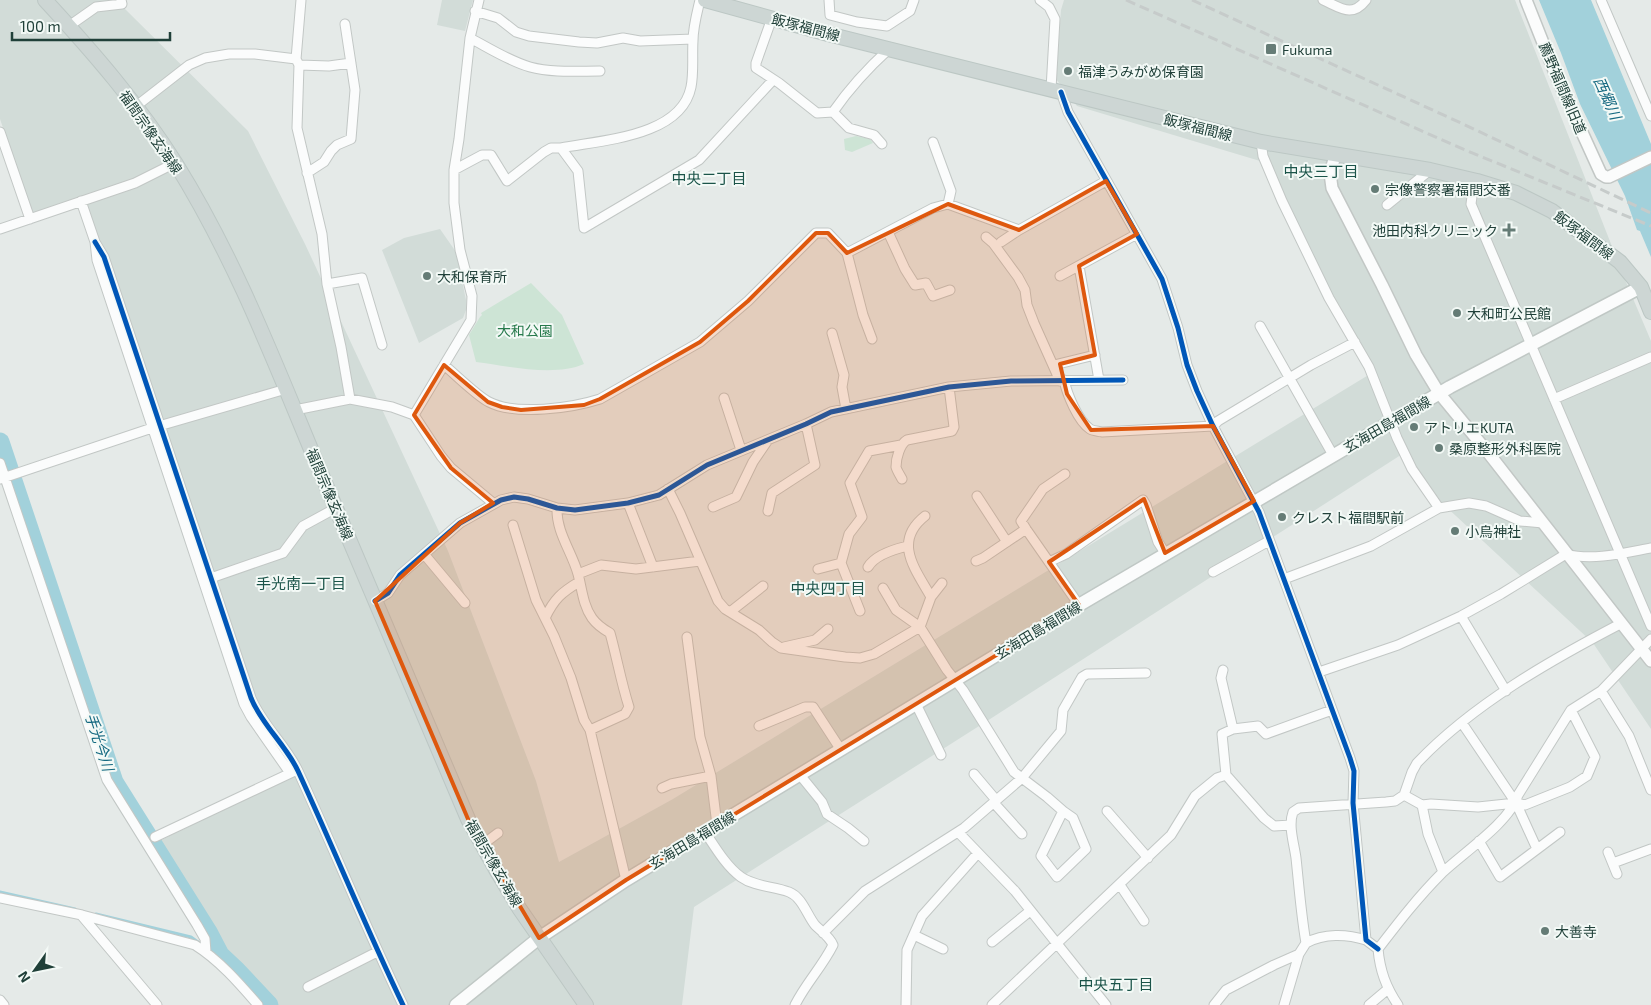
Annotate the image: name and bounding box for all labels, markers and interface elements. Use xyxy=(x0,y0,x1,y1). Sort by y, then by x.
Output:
scale bar xyxy=(12,10,170,42)
street label: 飯塚福間線 xyxy=(770,10,842,44)
text: 100 m xyxy=(20,17,61,35)
street label: 薦野福間線旧道 xyxy=(1536,40,1590,136)
place label: Fukuma xyxy=(1282,41,1332,58)
marker: Fukuma xyxy=(1264,42,1278,56)
place label: 福津うみがめ保育園 xyxy=(1078,63,1204,80)
marker: 福津うみがめ保育園 xyxy=(1062,65,1074,77)
water label: 西郷川 xyxy=(1591,74,1626,124)
street label: 福間宗像玄海線 xyxy=(116,87,186,177)
street label: 飯塚福間線 xyxy=(1162,110,1234,144)
district label: 中央三丁目 xyxy=(1283,162,1359,180)
district label: 中央二丁目 xyxy=(671,169,747,187)
place label: 宗像警察署福間交番 xyxy=(1385,181,1511,198)
marker: 宗像警察署福間交番 xyxy=(1369,183,1381,195)
street label: 飯塚福間線 xyxy=(1551,207,1617,263)
place label: 池田内科クリニック xyxy=(1372,222,1498,239)
marker: 池田内科クリニック xyxy=(1502,223,1516,237)
place label: 大和保育所 xyxy=(437,268,507,285)
marker: 大和保育所 xyxy=(421,270,433,282)
place label: 大和町公民館 xyxy=(1467,305,1551,322)
marker: 大和町公民館 xyxy=(1451,307,1463,319)
park label: 大和公園 xyxy=(497,322,553,339)
street label: 玄海田島福間線 xyxy=(1340,392,1434,456)
place label: アトリエKUTA xyxy=(1424,419,1514,436)
marker: アトリエKUTA xyxy=(1408,421,1420,433)
place label: 桑原整形外科医院 xyxy=(1449,440,1561,457)
marker: 桑原整形外科医院 xyxy=(1433,442,1445,454)
street label: 福間宗像玄海線 xyxy=(303,446,357,542)
place label: クレスト福間駅前 xyxy=(1292,509,1404,526)
marker: クレスト福間駅前 xyxy=(1276,511,1288,523)
place label: 小烏神社 xyxy=(1465,523,1521,540)
marker: 小烏神社 xyxy=(1449,525,1461,537)
district label: 手光南一丁目 xyxy=(256,574,346,592)
district label: 中央四丁目 xyxy=(790,579,866,597)
street label: 玄海田島福間線 xyxy=(992,597,1084,663)
water label: 手光今川 xyxy=(82,711,118,775)
street label: 玄海田島福間線 xyxy=(646,807,738,873)
street label: 福間宗像玄海線 xyxy=(462,816,526,910)
place label: 大善寺 xyxy=(1555,923,1597,940)
marker: 大善寺 xyxy=(1539,925,1551,937)
north arrow xyxy=(10,945,60,995)
text: N xyxy=(14,968,34,986)
district label: 中央五丁目 xyxy=(1078,975,1154,993)

